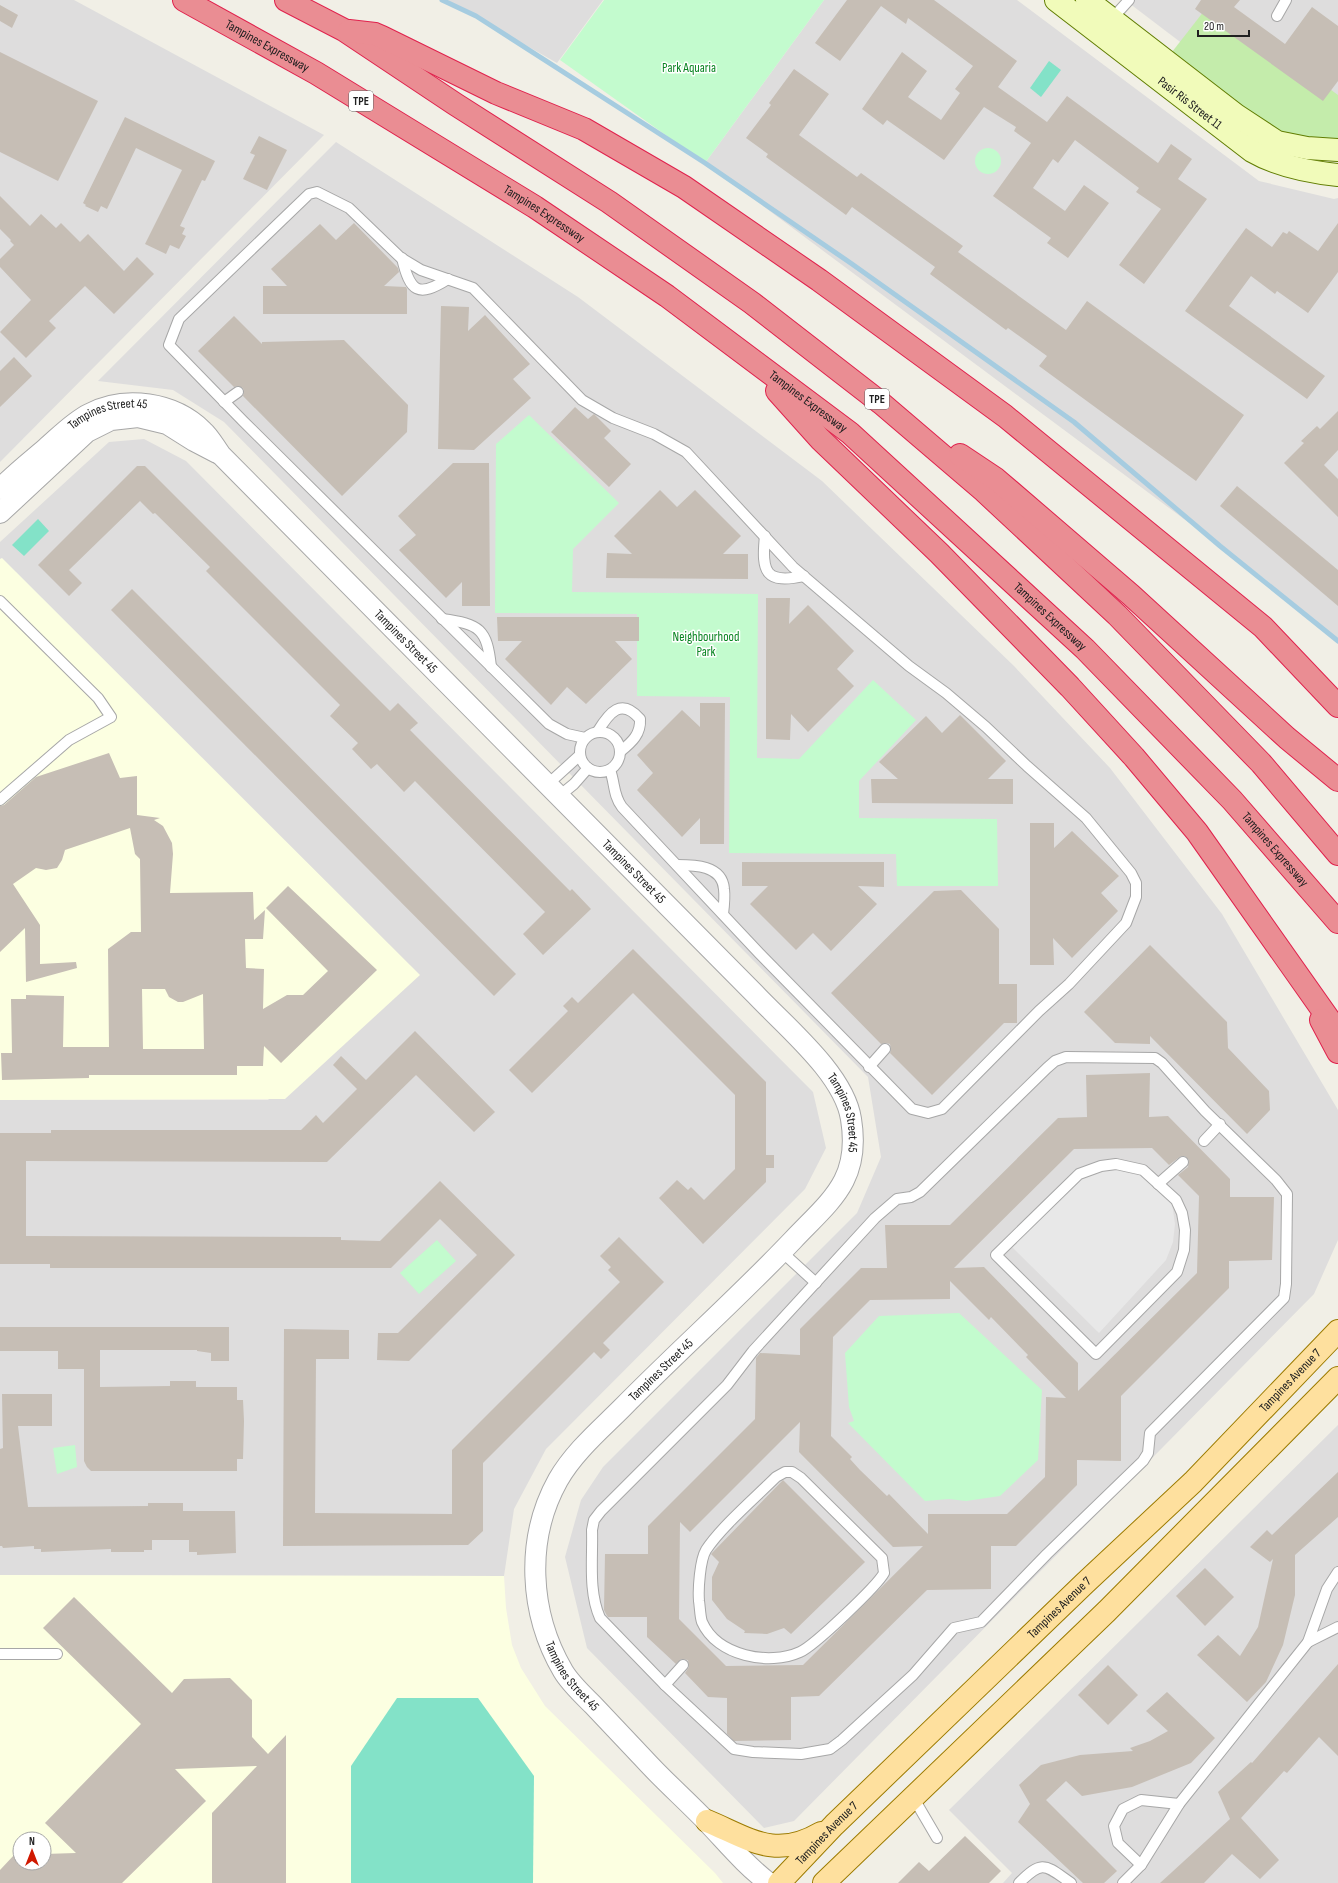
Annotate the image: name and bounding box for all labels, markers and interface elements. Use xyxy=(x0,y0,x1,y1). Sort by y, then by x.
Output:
scale bar xyxy=(1198,12,1249,38)
street label: Tampines Expressway xyxy=(222,16,312,76)
text: 20 m xyxy=(1204,19,1224,34)
park label: Park Aquaria xyxy=(662,60,716,76)
street label: Pasir Ris Street 11 xyxy=(1154,73,1226,133)
road number: TPE xyxy=(349,91,373,111)
street label: Tampines Expressway xyxy=(501,182,588,246)
street label: Tampines Expressway xyxy=(766,367,850,436)
road number: TPE xyxy=(865,389,889,409)
street label: Tampines Street 45 xyxy=(65,395,148,433)
street label: Tampines Expressway xyxy=(1010,579,1090,654)
street label: Tampines Street 45 xyxy=(371,606,441,677)
park label: Neighbourhood Park xyxy=(673,629,739,660)
street label: Tampines Expressway xyxy=(1238,809,1312,890)
street label: Tampines Street 45 xyxy=(599,836,669,907)
street label: Tampines Street 45 xyxy=(824,1070,861,1153)
street label: Tampines Street 45 xyxy=(625,1335,697,1405)
street label: Tampines Avenue 7 xyxy=(1256,1345,1325,1416)
street label: Tampines Avenue 7 xyxy=(1024,1573,1095,1642)
street label: Tampines Street 45 xyxy=(541,1639,603,1715)
street label: Tampines Avenue 7 xyxy=(792,1798,862,1868)
north arrow xyxy=(12,1831,52,1871)
text: N xyxy=(29,1835,35,1848)

